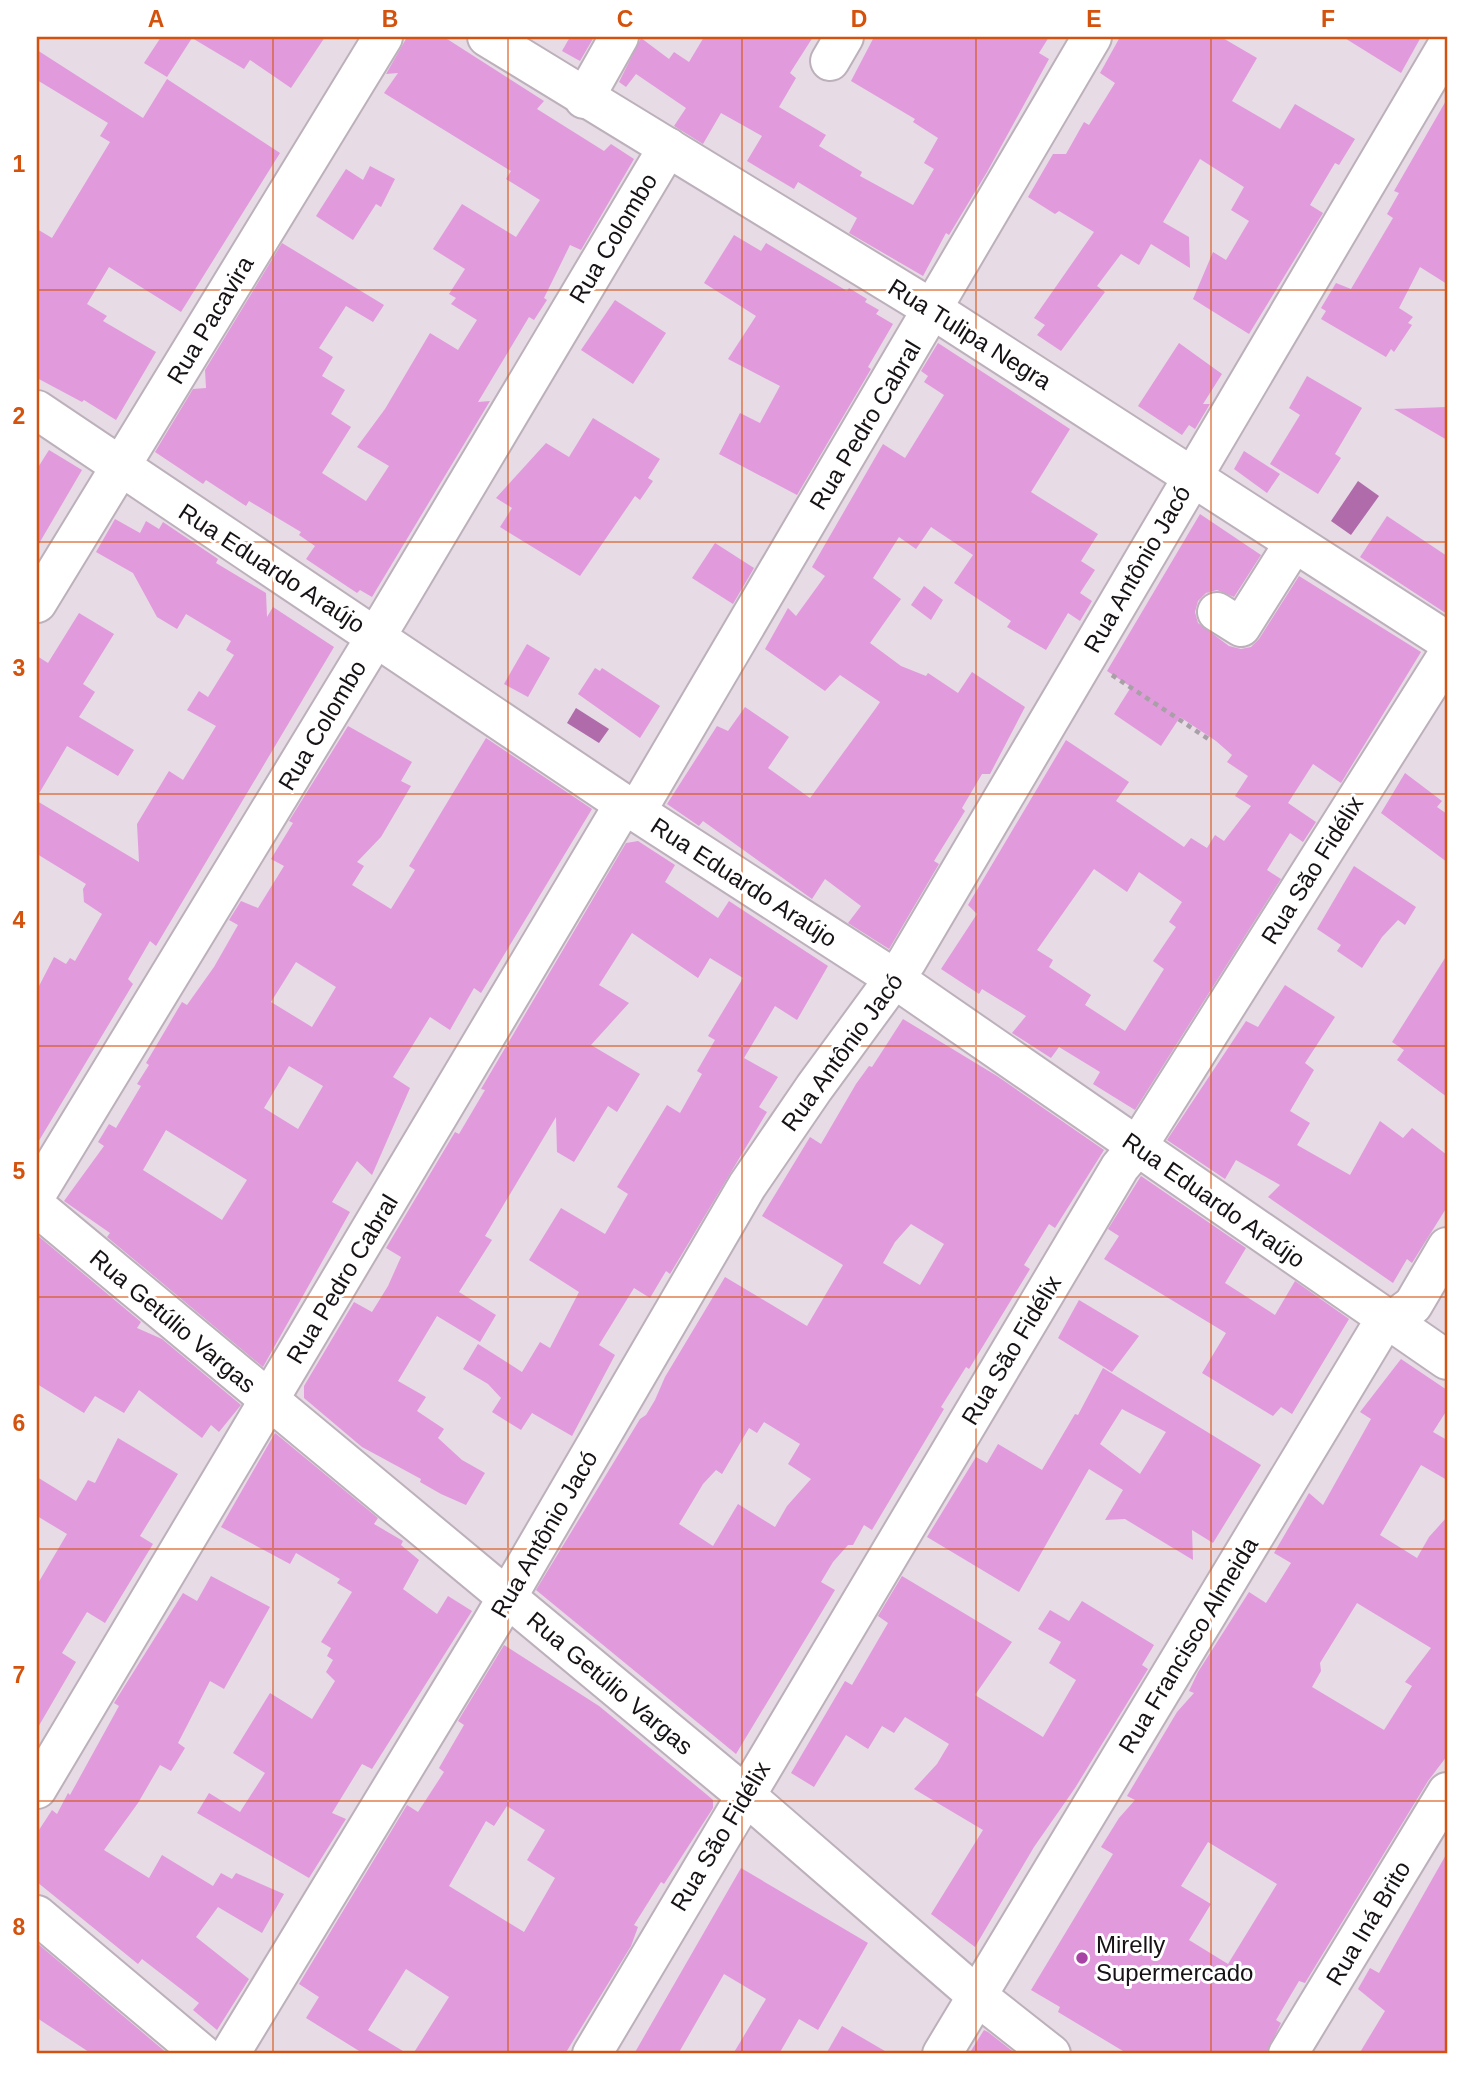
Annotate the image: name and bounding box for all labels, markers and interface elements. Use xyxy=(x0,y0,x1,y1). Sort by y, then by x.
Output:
text: A xyxy=(148,6,164,32)
text: B xyxy=(382,6,398,32)
text: C xyxy=(617,6,633,32)
text: D xyxy=(851,6,867,32)
text: E xyxy=(1086,6,1102,32)
text: F xyxy=(1321,6,1335,32)
text: 1 xyxy=(13,151,26,177)
street label: Rua Colombo xyxy=(564,168,662,308)
street label: Rua Pacavira xyxy=(161,251,259,389)
street label: Rua Tulipa Negra xyxy=(884,273,1057,395)
street label: Rua Pedro Cabral xyxy=(804,336,926,514)
text: 2 xyxy=(13,403,25,429)
street label: Rua Antônio Jacó xyxy=(1078,481,1196,657)
street label: Rua Eduardo Araújo xyxy=(174,498,370,638)
text: 3 xyxy=(13,655,25,681)
street label: Rua Colombo xyxy=(273,655,371,795)
street label: Rua São Fidélix xyxy=(1256,791,1368,949)
street label: Rua Eduardo Araújo xyxy=(646,812,842,952)
text: 4 xyxy=(13,907,26,933)
street label: Rua Antônio Jacó xyxy=(776,968,908,1136)
street label: Rua Eduardo Araújo xyxy=(1118,1127,1310,1273)
text: 5 xyxy=(13,1158,26,1184)
street label: Rua Pedro Cabral xyxy=(281,1190,403,1368)
street label: Rua Getúlio Vargas xyxy=(85,1244,261,1398)
street label: Rua São Fidélix xyxy=(956,1270,1066,1430)
text: 6 xyxy=(13,1410,25,1436)
street label: Rua Antônio Jacó xyxy=(485,1446,603,1622)
street label: Rua Francisco Almeida xyxy=(1113,1532,1263,1758)
street label: Rua Getúlio Vargas xyxy=(522,1606,698,1760)
text: 7 xyxy=(13,1662,25,1688)
street label: Rua São Fidélix xyxy=(665,1756,775,1916)
street label: Rua Iná Brito xyxy=(1320,1856,1416,1990)
text: 8 xyxy=(13,1914,26,1940)
place label: Mirelly Supermercado xyxy=(1096,1931,1253,1986)
marker: Mirelly Supermercado xyxy=(1074,1950,1090,1966)

